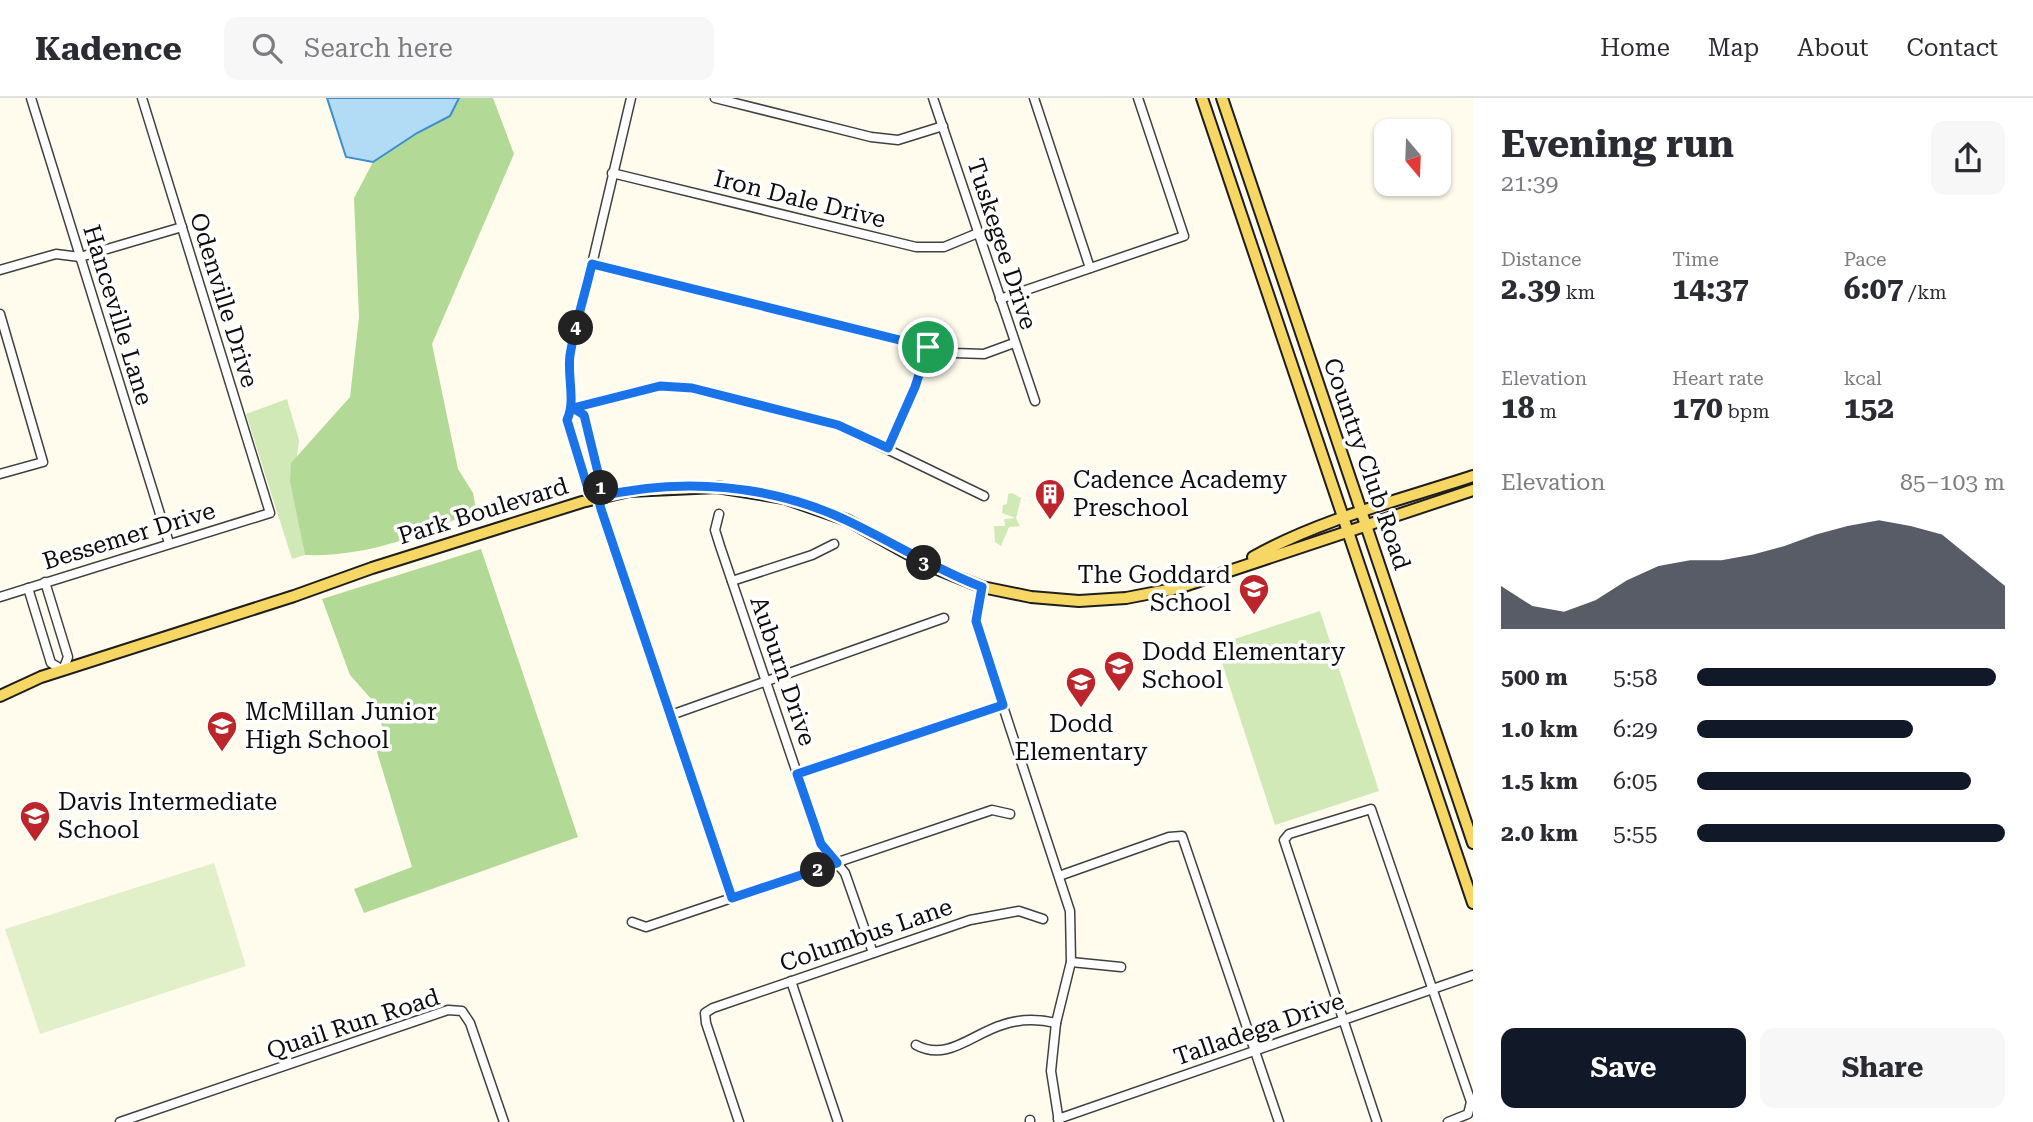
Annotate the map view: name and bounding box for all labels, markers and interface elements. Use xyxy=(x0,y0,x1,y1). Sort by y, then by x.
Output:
search box xyxy=(224,17,714,80)
text: Kadence xyxy=(35,29,182,68)
icon: search xyxy=(248,29,286,67)
text: Search here xyxy=(304,33,453,63)
text: Home xyxy=(1600,34,1670,62)
text: Map xyxy=(1708,34,1759,62)
text: About xyxy=(1797,34,1868,62)
text: Contact xyxy=(1906,34,1998,62)
north arrow xyxy=(1374,119,1451,196)
map controls xyxy=(1374,119,1451,196)
button: share xyxy=(1931,121,2005,195)
text: Evening run xyxy=(1501,122,1734,166)
street label: Tuskegee Drive xyxy=(961,155,1043,333)
street label: Iron Dale Drive xyxy=(711,164,889,234)
text: 21:39 xyxy=(1501,170,1558,197)
street label: Odenville Drive xyxy=(184,209,264,391)
street label: Hanceville Lane xyxy=(77,221,159,409)
text: Distance xyxy=(1501,248,1581,271)
text: Time xyxy=(1672,248,1719,271)
text: Pace xyxy=(1844,248,1887,271)
text: 2.39 xyxy=(1501,271,1561,306)
text: 14:37 xyxy=(1672,271,1749,306)
text: 6:07 xyxy=(1844,271,1903,306)
text: km xyxy=(1561,281,1595,304)
text: /km xyxy=(1903,281,1947,304)
pin: 4 xyxy=(558,310,594,345)
text: 4 xyxy=(570,316,581,339)
pin xyxy=(898,317,958,377)
icon: arrive xyxy=(909,328,947,366)
street label: Country Club Road xyxy=(1318,354,1416,574)
text: Elevation xyxy=(1501,367,1587,390)
text: Heart rate xyxy=(1672,367,1764,390)
text: kcal xyxy=(1844,367,1882,390)
text: 18 xyxy=(1501,390,1535,425)
text: 170 xyxy=(1672,390,1723,425)
text: 152 xyxy=(1844,390,1894,425)
text: m xyxy=(1535,400,1557,423)
text: bpm xyxy=(1723,400,1770,423)
place label: Cadence Academy Preschool xyxy=(1073,466,1288,522)
text: Elevation xyxy=(1501,469,1605,496)
text: 85–103 m xyxy=(1900,469,2005,496)
pin: 1 xyxy=(584,470,618,506)
street label: Park Boulevard xyxy=(394,472,572,550)
text: 1 xyxy=(595,476,606,499)
building icon: Cadence Academy Preschool xyxy=(1033,477,1067,521)
street label: Bessemer Drive xyxy=(39,496,219,576)
pin: 3 xyxy=(906,546,942,580)
text: 3 xyxy=(918,551,929,574)
place label: The Goddard School xyxy=(1078,561,1231,617)
school or university icon: The Goddard School xyxy=(1237,572,1271,616)
street label: Auburn Drive xyxy=(744,593,822,749)
place label: Dodd Elementary School xyxy=(1142,638,1346,694)
school or university icon: Dodd Elementary School xyxy=(1102,649,1136,693)
text: 500 m xyxy=(1501,664,1568,691)
text: 5:58 xyxy=(1613,664,1658,691)
school or university icon: Dodd Elementary xyxy=(1064,665,1098,709)
place label: McMillan Junior High School xyxy=(245,698,437,754)
school or university icon: McMillan Junior High School xyxy=(205,709,239,753)
place label: Dodd Elementary xyxy=(1015,710,1148,766)
text: 1.0 km xyxy=(1501,716,1578,743)
text: 6:29 xyxy=(1613,716,1658,743)
text: 1.5 km xyxy=(1501,768,1578,795)
text: 6:05 xyxy=(1613,768,1658,795)
place label: Davis Intermediate School xyxy=(58,788,277,844)
school or university icon: Davis Intermediate School xyxy=(18,799,52,843)
text: 2.0 km xyxy=(1501,820,1578,847)
text: 5:55 xyxy=(1613,820,1658,847)
pin: 2 xyxy=(800,852,836,888)
text: 2 xyxy=(812,858,823,881)
street label: Columbus Lane xyxy=(776,892,956,978)
street label: Quail Run Road xyxy=(263,983,443,1065)
street label: Talladega Drive xyxy=(1170,987,1348,1071)
button: Save xyxy=(1501,1028,1746,1108)
button: Share xyxy=(1760,1028,2005,1108)

